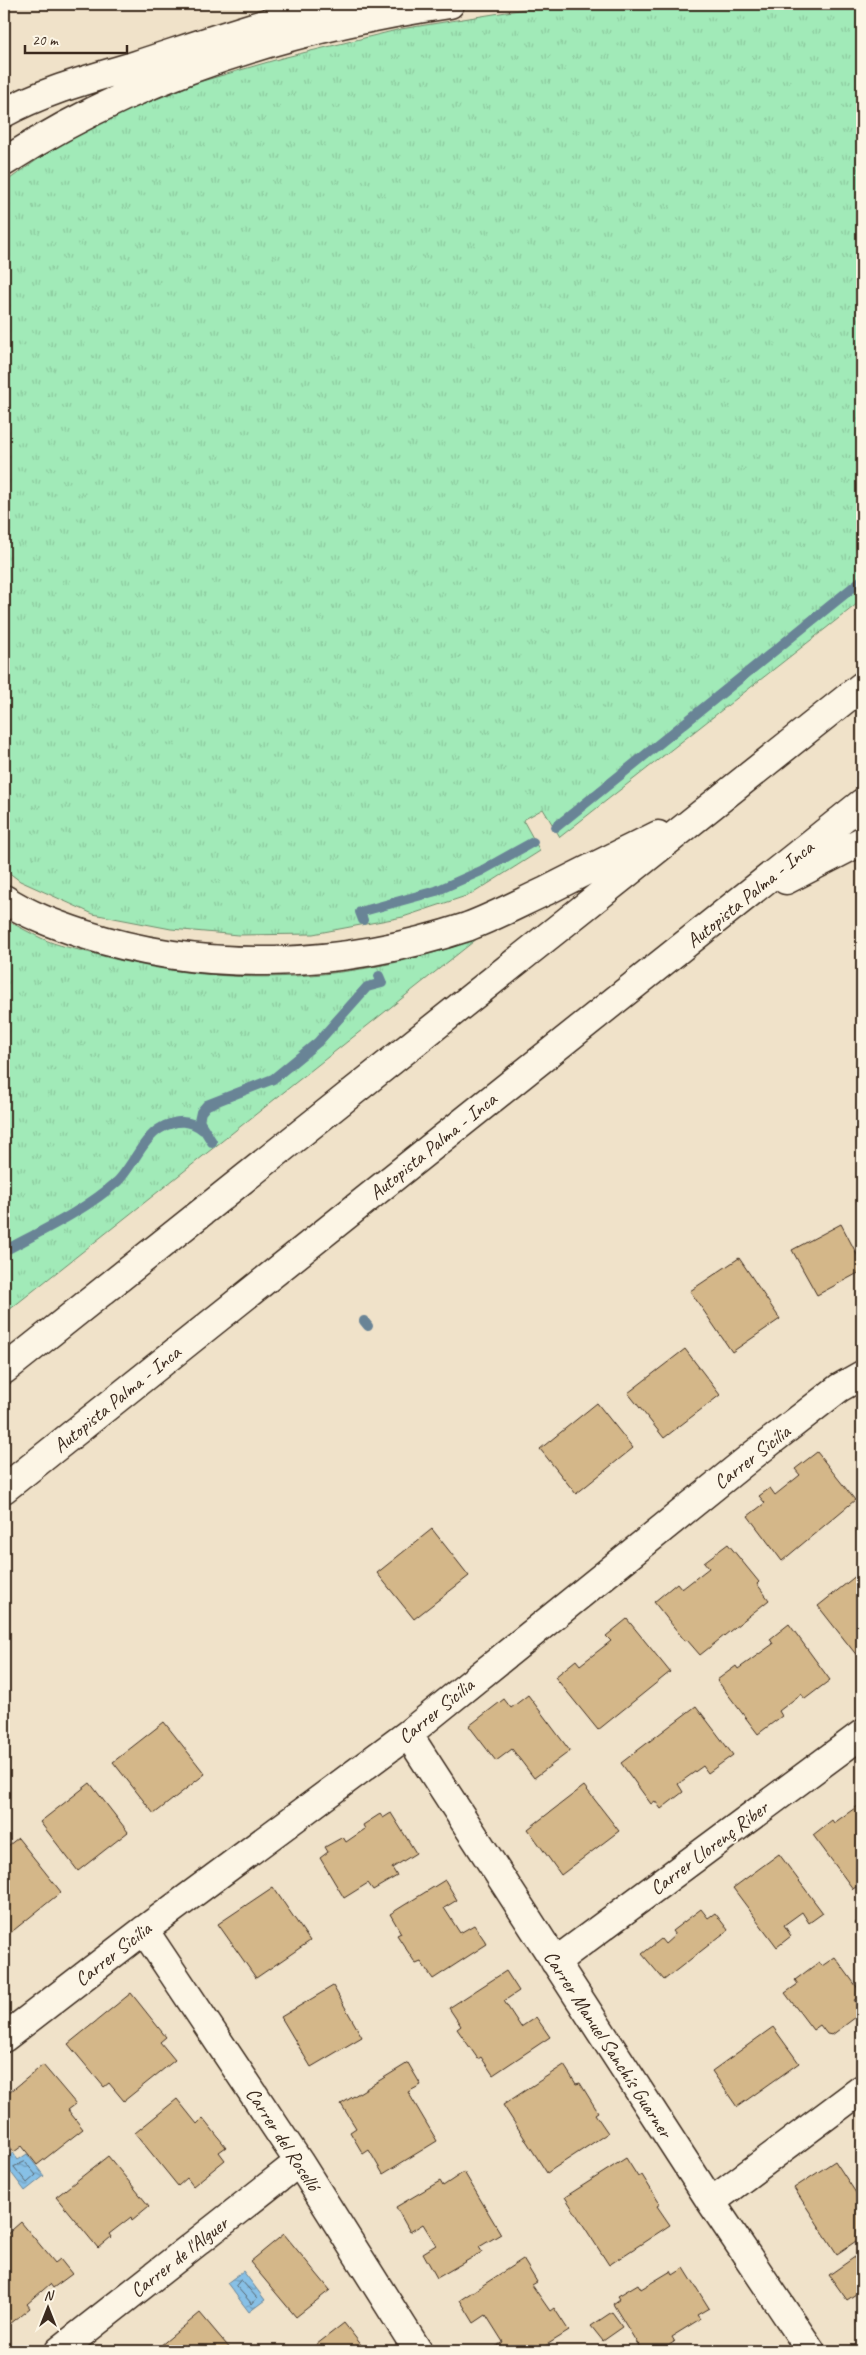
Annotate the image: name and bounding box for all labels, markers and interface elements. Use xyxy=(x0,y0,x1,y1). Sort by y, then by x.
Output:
scale bar xyxy=(25,22,128,54)
text: 20 m xyxy=(32,31,59,50)
street label: Autopista Palma - Inca xyxy=(681,834,820,953)
street label: Autopista Palma - Inca xyxy=(364,1086,503,1205)
street label: Autopista Palma - Inca xyxy=(48,1339,187,1458)
street label: Carrer Sicília xyxy=(709,1418,797,1495)
street label: Carrer Sicília xyxy=(393,1672,481,1749)
street label: Carrer Llorenç Riber xyxy=(645,1794,775,1901)
street label: Carrer Sicília xyxy=(70,1915,158,1992)
street label: Carrer Manuel Sanchís Guarner xyxy=(538,1946,679,2144)
street label: Carrer del Roselló xyxy=(240,2083,327,2198)
street label: Carrer de l'Alguer xyxy=(125,2210,234,2303)
north arrow xyxy=(22,2282,72,2332)
text: N xyxy=(44,2287,55,2304)

